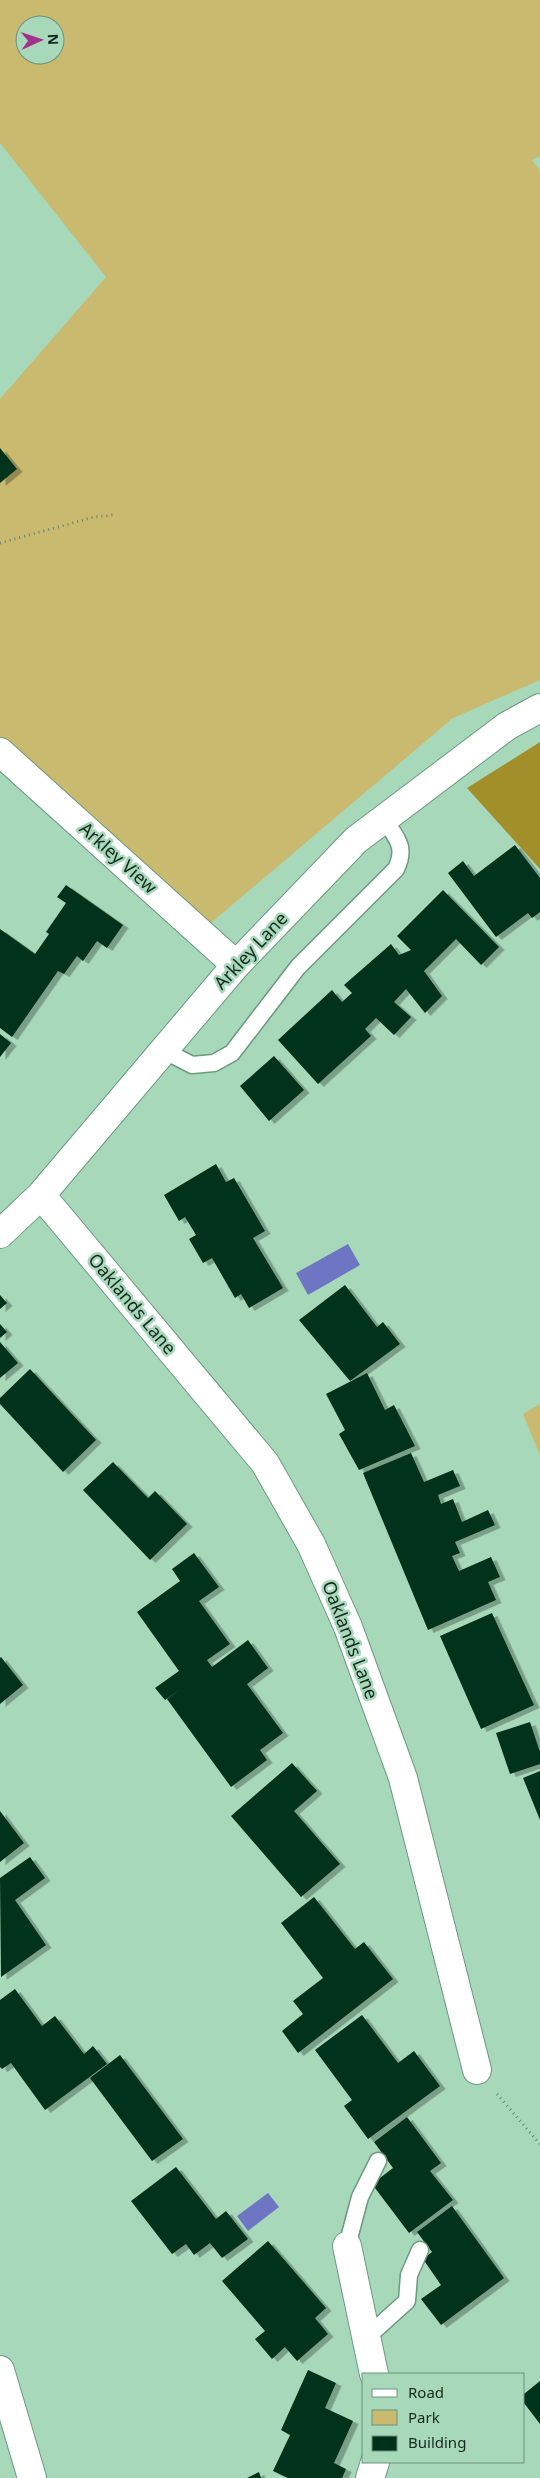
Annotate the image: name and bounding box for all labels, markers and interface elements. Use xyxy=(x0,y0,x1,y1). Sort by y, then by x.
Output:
north arrow xyxy=(15,15,65,65)
text: N xyxy=(44,33,63,45)
street label: Arkley View xyxy=(75,816,162,898)
street label: Arkley Lane xyxy=(208,906,292,994)
street label: Oaklands Lane xyxy=(83,1248,182,1359)
street label: Oaklands Lane xyxy=(317,1577,385,1702)
legend xyxy=(362,2373,525,2463)
text: Road xyxy=(408,2382,444,2402)
text: Park xyxy=(408,2407,440,2427)
text: Building xyxy=(408,2432,466,2452)

